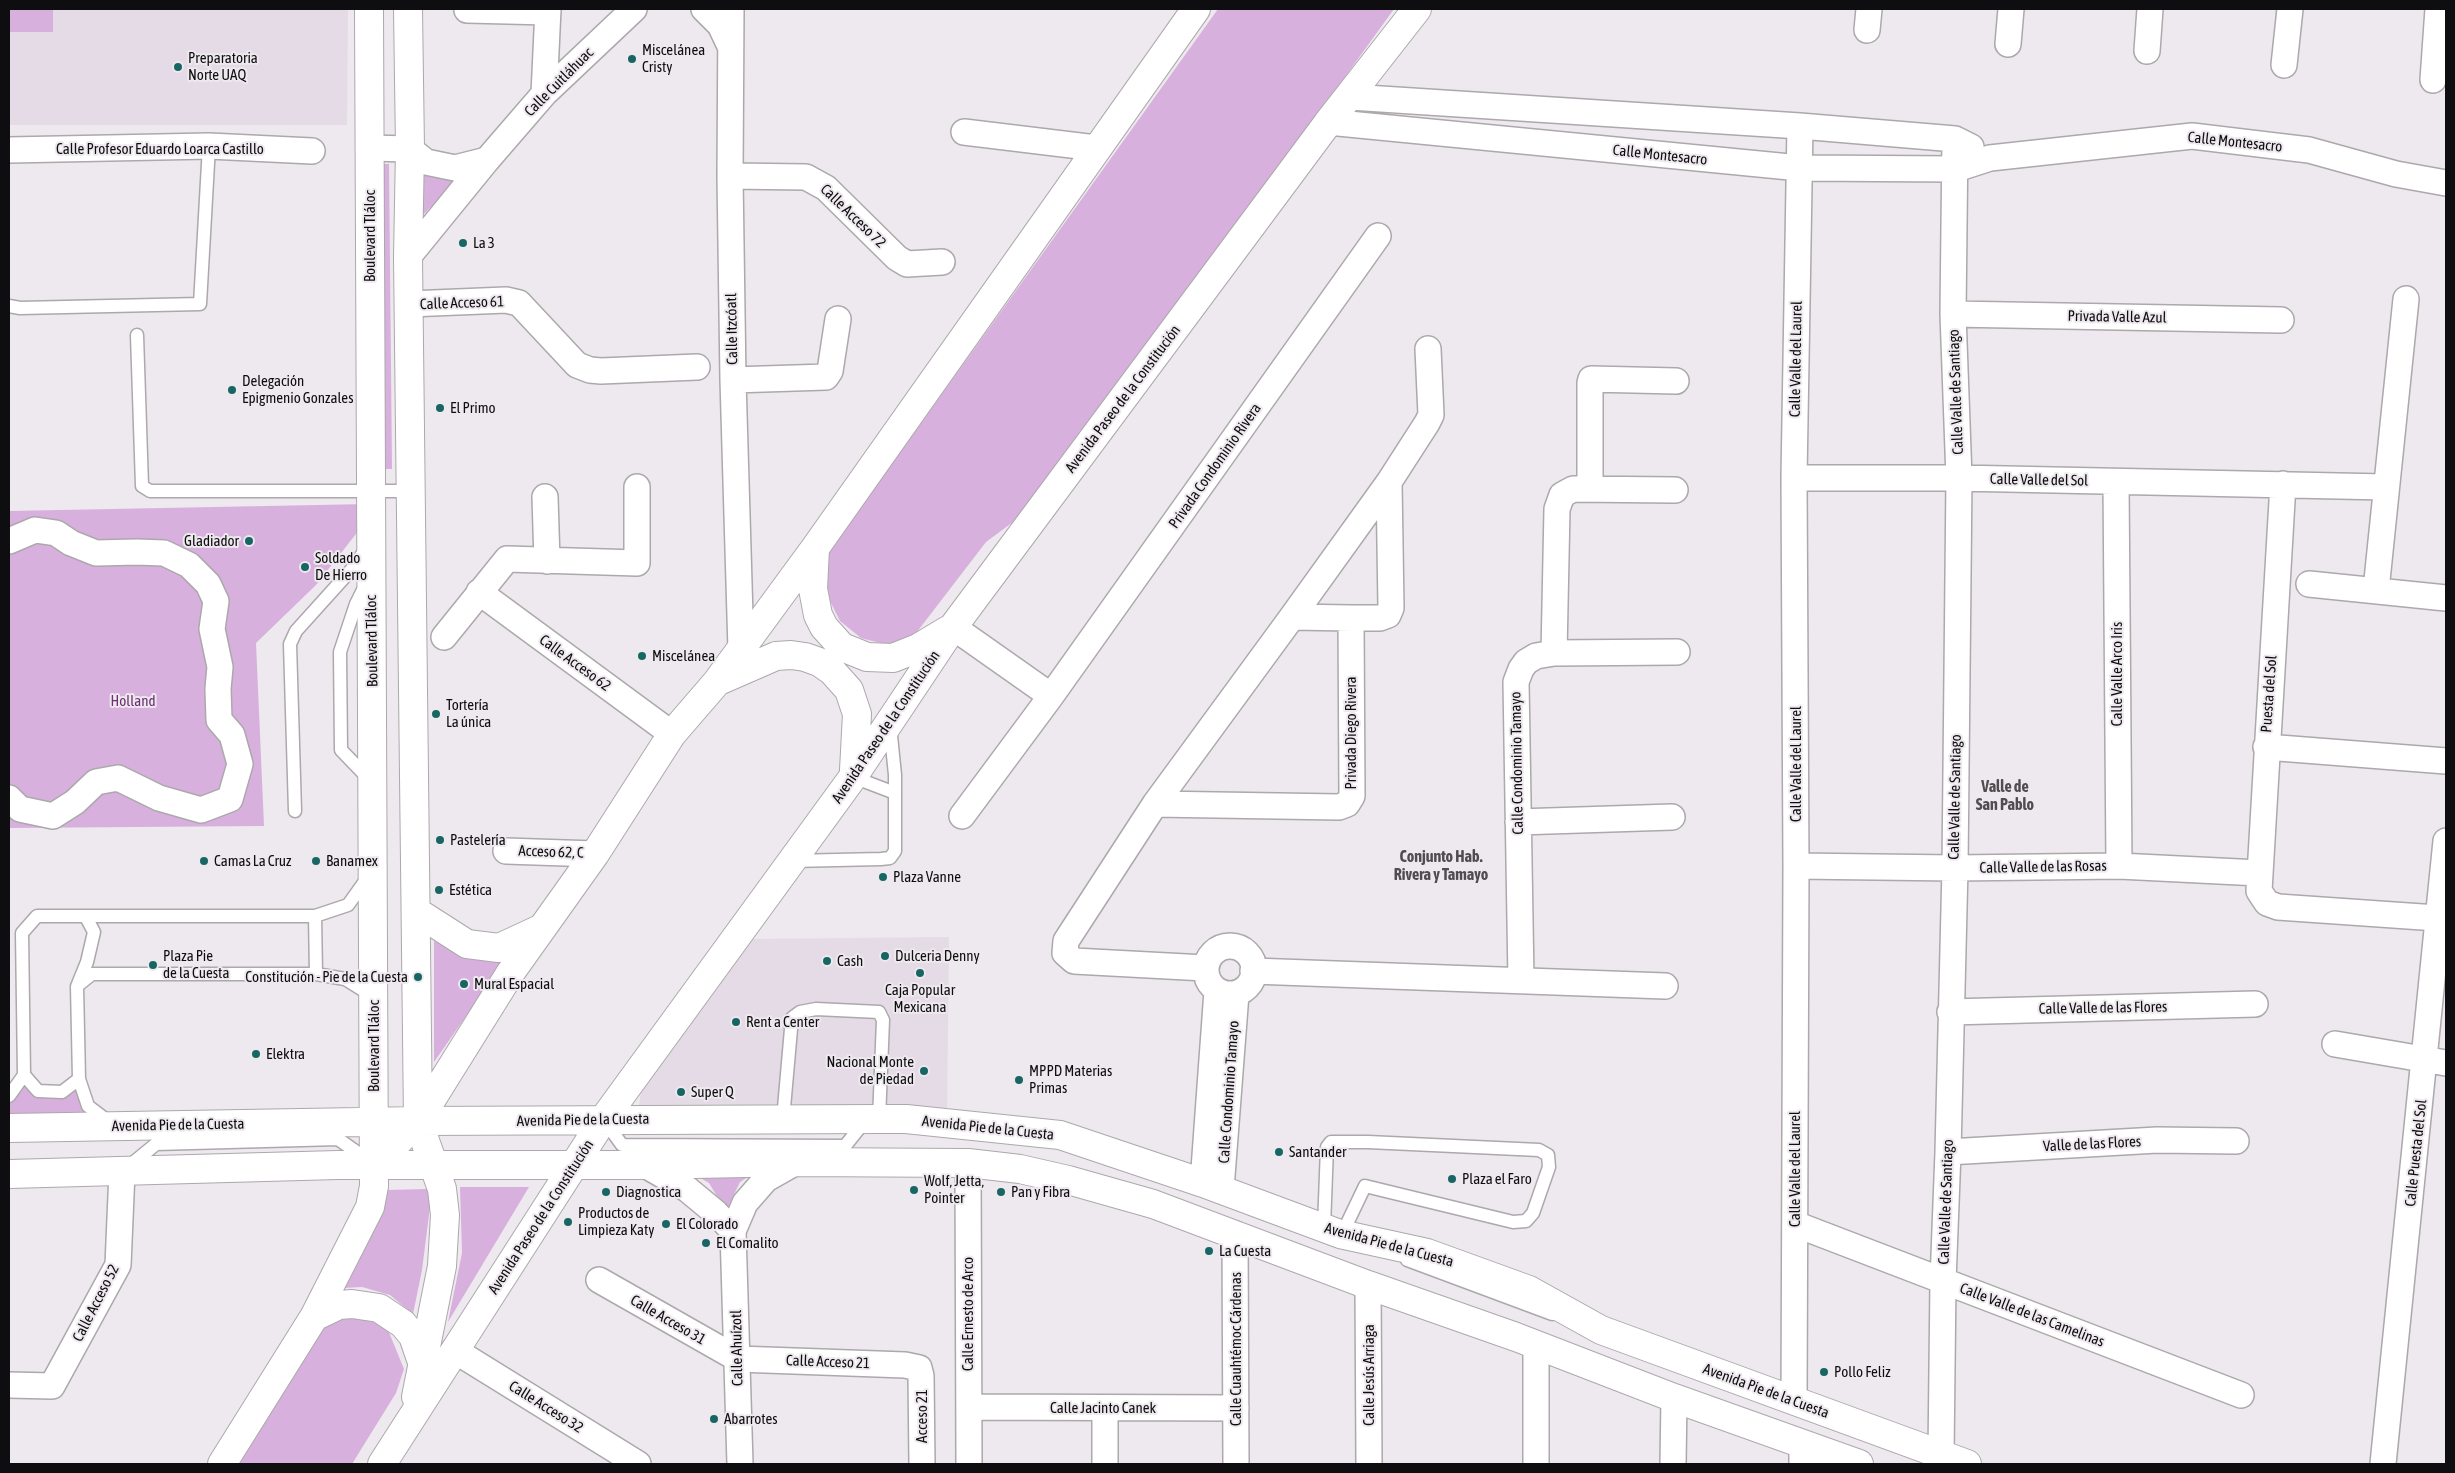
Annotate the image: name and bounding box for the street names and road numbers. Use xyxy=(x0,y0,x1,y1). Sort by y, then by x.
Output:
street label: Calle Cuitláhuac xyxy=(521,44,597,120)
street label: Calle Montesacro xyxy=(2187,128,2283,156)
street label: Calle Profesor Eduardo Loarca Castillo xyxy=(56,140,264,158)
street label: Calle Montesacro xyxy=(1612,141,1708,169)
street label: Calle Acceso 72 xyxy=(816,180,890,252)
street label: Boulevard Tláloc xyxy=(361,190,379,282)
street label: Calle Acceso 61 xyxy=(420,293,504,313)
street label: Calle Itzcóatl xyxy=(722,293,742,365)
street label: Calle Valle del Laurel xyxy=(1786,301,1806,417)
street label: Privada Valle Azul xyxy=(2067,307,2167,327)
street label: Avenida Paseo de la Constitución xyxy=(1062,322,1184,476)
street label: Calle Valle de Santiago xyxy=(1945,329,1967,455)
street label: Privada Condominio Rivera xyxy=(1165,400,1265,532)
street label: Calle Valle del Sol xyxy=(1990,470,2088,490)
street label: Boulevard Tláloc xyxy=(362,595,382,687)
street label: Calle Valle Arco Iris xyxy=(2108,622,2126,726)
street label: Calle Acceso 62 xyxy=(536,631,614,695)
street label: Avenida Paseo de la Constitución xyxy=(828,647,944,807)
street label: Puesta del Sol xyxy=(2257,655,2281,733)
street label: Privada Diego Rivera xyxy=(1342,676,1360,790)
street label: Calle Condominio Tamayo xyxy=(1507,691,1527,835)
street label: Calle Valle del Laurel xyxy=(1787,706,1805,822)
street label: Calle Valle de Santiago xyxy=(1945,734,1965,860)
street label: Acceso 62, C xyxy=(518,842,584,862)
street label: Calle Valle de las Rosas xyxy=(1979,857,2107,877)
street label: Calle Valle de las Flores xyxy=(2039,998,2167,1018)
street label: Boulevard Tláloc xyxy=(365,1000,383,1092)
street label: Calle Condominio Tamayo xyxy=(1215,1020,1243,1164)
street label: Calle Puesta del Sol xyxy=(2401,1098,2431,1208)
street label: Avenida Pie de la Cuesta xyxy=(516,1110,650,1130)
street label: Calle Valle del Laurel xyxy=(1786,1111,1804,1227)
street label: Avenida Pie de la Cuesta xyxy=(921,1112,1055,1144)
street label: Avenida Pie de la Cuesta xyxy=(111,1115,245,1135)
street label: Valle de las Flores xyxy=(2042,1132,2142,1156)
street label: Avenida Paseo de la Constitución xyxy=(484,1137,598,1297)
street label: Calle Valle de Santiago xyxy=(1935,1139,1957,1265)
street label: Avenida Pie de la Cuesta xyxy=(1323,1219,1455,1271)
street label: Calle Ernesto de Arco xyxy=(959,1257,977,1371)
street label: Calle Acceso 52 xyxy=(69,1261,123,1345)
street label: Calle Cuauhtémoc Cárdenas xyxy=(1227,1272,1245,1426)
street label: Calle Valle de las Camelinas xyxy=(1957,1279,2107,1351)
street label: Calle Acceso 31 xyxy=(627,1291,709,1349)
street label: Calle Ahuízotl xyxy=(727,1310,747,1386)
street label: Calle Jesús Arriaga xyxy=(1360,1324,1378,1426)
street label: Calle Acceso 21 xyxy=(786,1352,870,1372)
street label: Avenida Pie de la Cuesta xyxy=(1701,1360,1831,1422)
street label: Calle Acceso 32 xyxy=(506,1377,586,1437)
street label: Acceso 21 xyxy=(913,1389,931,1443)
street label: Calle Jacinto Canek xyxy=(1050,1399,1156,1417)

